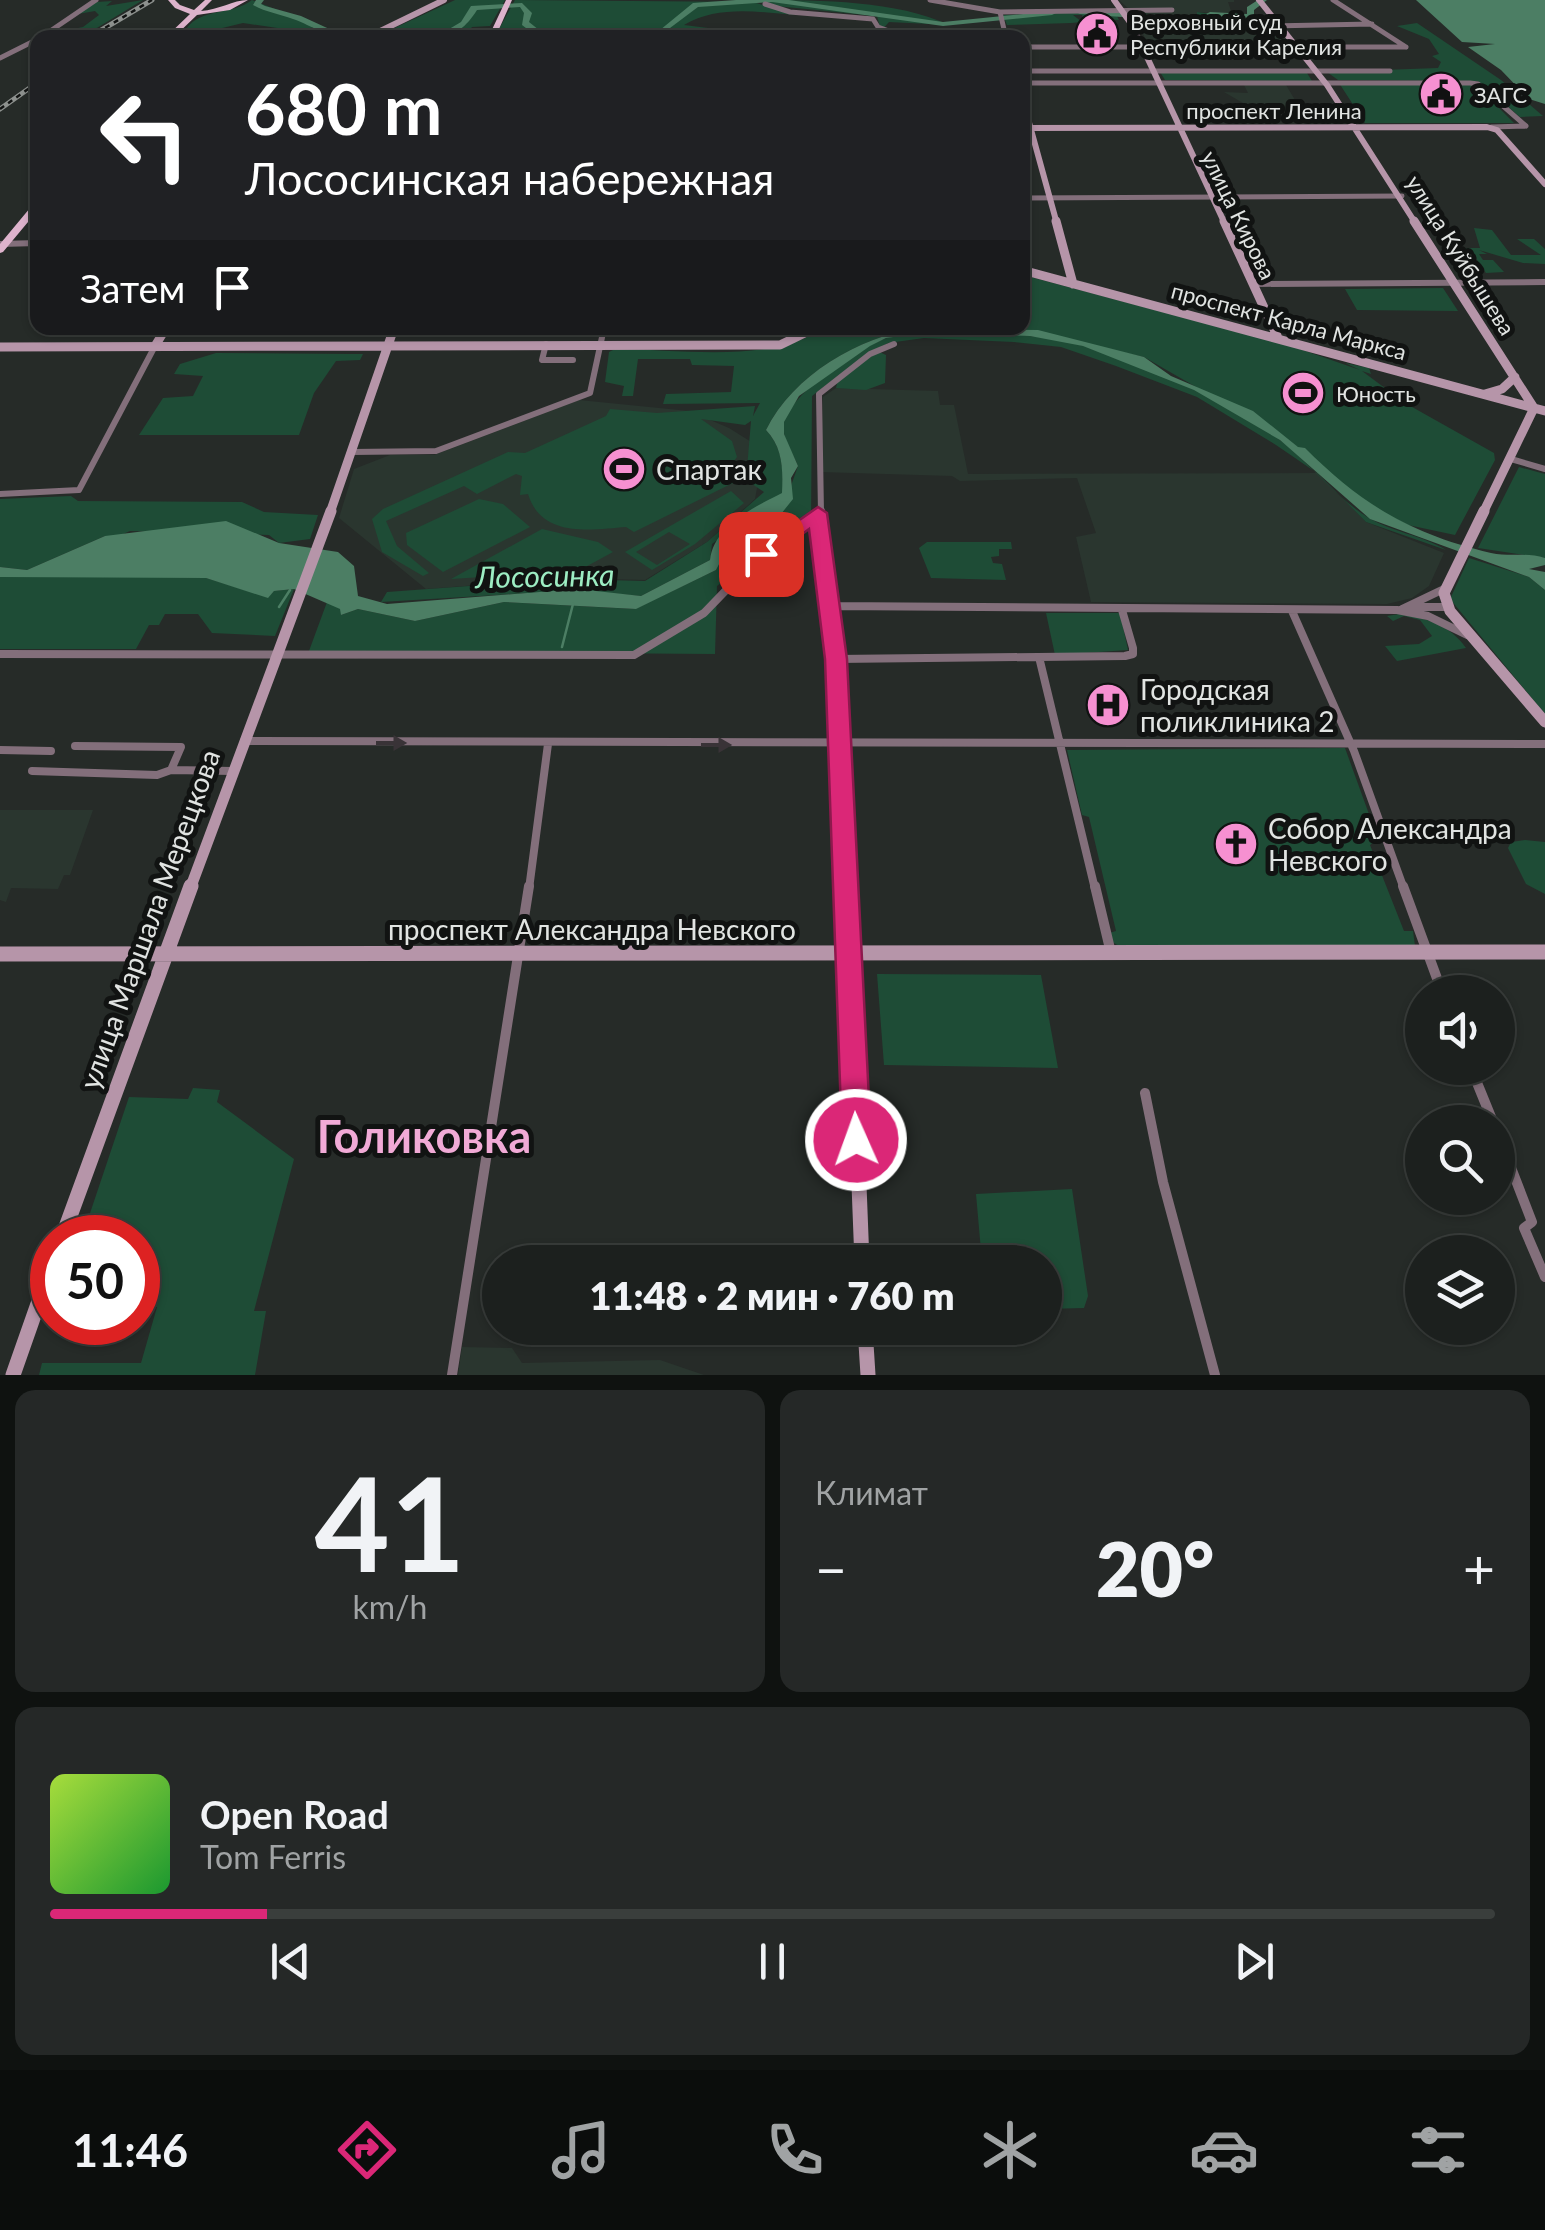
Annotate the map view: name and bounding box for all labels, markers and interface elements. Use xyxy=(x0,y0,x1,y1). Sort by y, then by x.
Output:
place label: Верховный суд Республики Карелия xyxy=(1130,8,1342,60)
public building icon: Верховный суд Республики Карелия xyxy=(1074,11,1120,57)
text: 680 m xyxy=(245,66,442,150)
icon: left xyxy=(80,70,210,200)
public building icon: ЗАГС xyxy=(1418,71,1464,117)
place label: ЗАГС xyxy=(1474,81,1527,108)
street label: проспект Ленина xyxy=(1186,97,1362,124)
street label: улица Кирова xyxy=(1196,146,1282,284)
text: Лососинская набережная xyxy=(245,151,775,205)
street label: улица Куйбышева xyxy=(1401,170,1521,340)
icon: arrive xyxy=(205,260,260,315)
text: Затем xyxy=(80,265,185,311)
street label: проспект Карла Маркса xyxy=(1168,277,1410,365)
sports icon: Юность xyxy=(1280,370,1326,416)
place label: Юность xyxy=(1336,380,1416,407)
sports icon: Спартак xyxy=(601,446,647,492)
place label: Спартак xyxy=(656,452,763,486)
pin xyxy=(719,512,804,597)
icon: arrive xyxy=(734,527,789,582)
water label: Лососинка xyxy=(473,556,615,594)
place label: Городская поликлиника 2 xyxy=(1140,672,1334,738)
hospital icon: Городская поликлиника 2 xyxy=(1085,682,1131,728)
one-way arrow xyxy=(375,735,407,751)
one-way arrow xyxy=(700,737,732,753)
street label: улица Маршала Мерецкова xyxy=(72,745,226,1093)
place label: Собор Александра Невского xyxy=(1268,811,1512,877)
church icon: Собор Александра Невского xyxy=(1213,821,1259,867)
street label: проспект Александра Невского xyxy=(388,912,796,946)
map controls xyxy=(1405,975,1515,1345)
button: sound xyxy=(1405,975,1515,1085)
position arrow xyxy=(804,1088,908,1192)
button: search xyxy=(1405,1105,1515,1215)
district label: Голиковка xyxy=(317,1109,531,1163)
speed limit sign: 50 xyxy=(30,1215,160,1345)
button: layers xyxy=(1405,1235,1515,1345)
text: 11:48 · 2 мин · 760 m xyxy=(589,1272,955,1318)
text: 41 xyxy=(315,1444,465,1600)
text: Климат xyxy=(815,1473,928,1512)
text: 20° xyxy=(1096,1523,1214,1613)
text: − xyxy=(815,1535,847,1601)
text: + xyxy=(1463,1535,1495,1601)
text: km/h xyxy=(353,1587,427,1626)
text: Open Road xyxy=(200,1791,389,1837)
text: Tom Ferris xyxy=(200,1837,346,1876)
icon: previous xyxy=(263,1934,318,1989)
icon: pause xyxy=(745,1934,800,1989)
icon: next xyxy=(1227,1934,1282,1989)
icon: directions xyxy=(332,2115,402,2185)
icon: music xyxy=(546,2115,616,2185)
icon: phone xyxy=(760,2115,830,2185)
icon: climate xyxy=(975,2115,1045,2185)
icon: car xyxy=(1189,2115,1259,2185)
icon: filters xyxy=(1403,2115,1473,2185)
text: 11:46 xyxy=(72,2123,188,2177)

